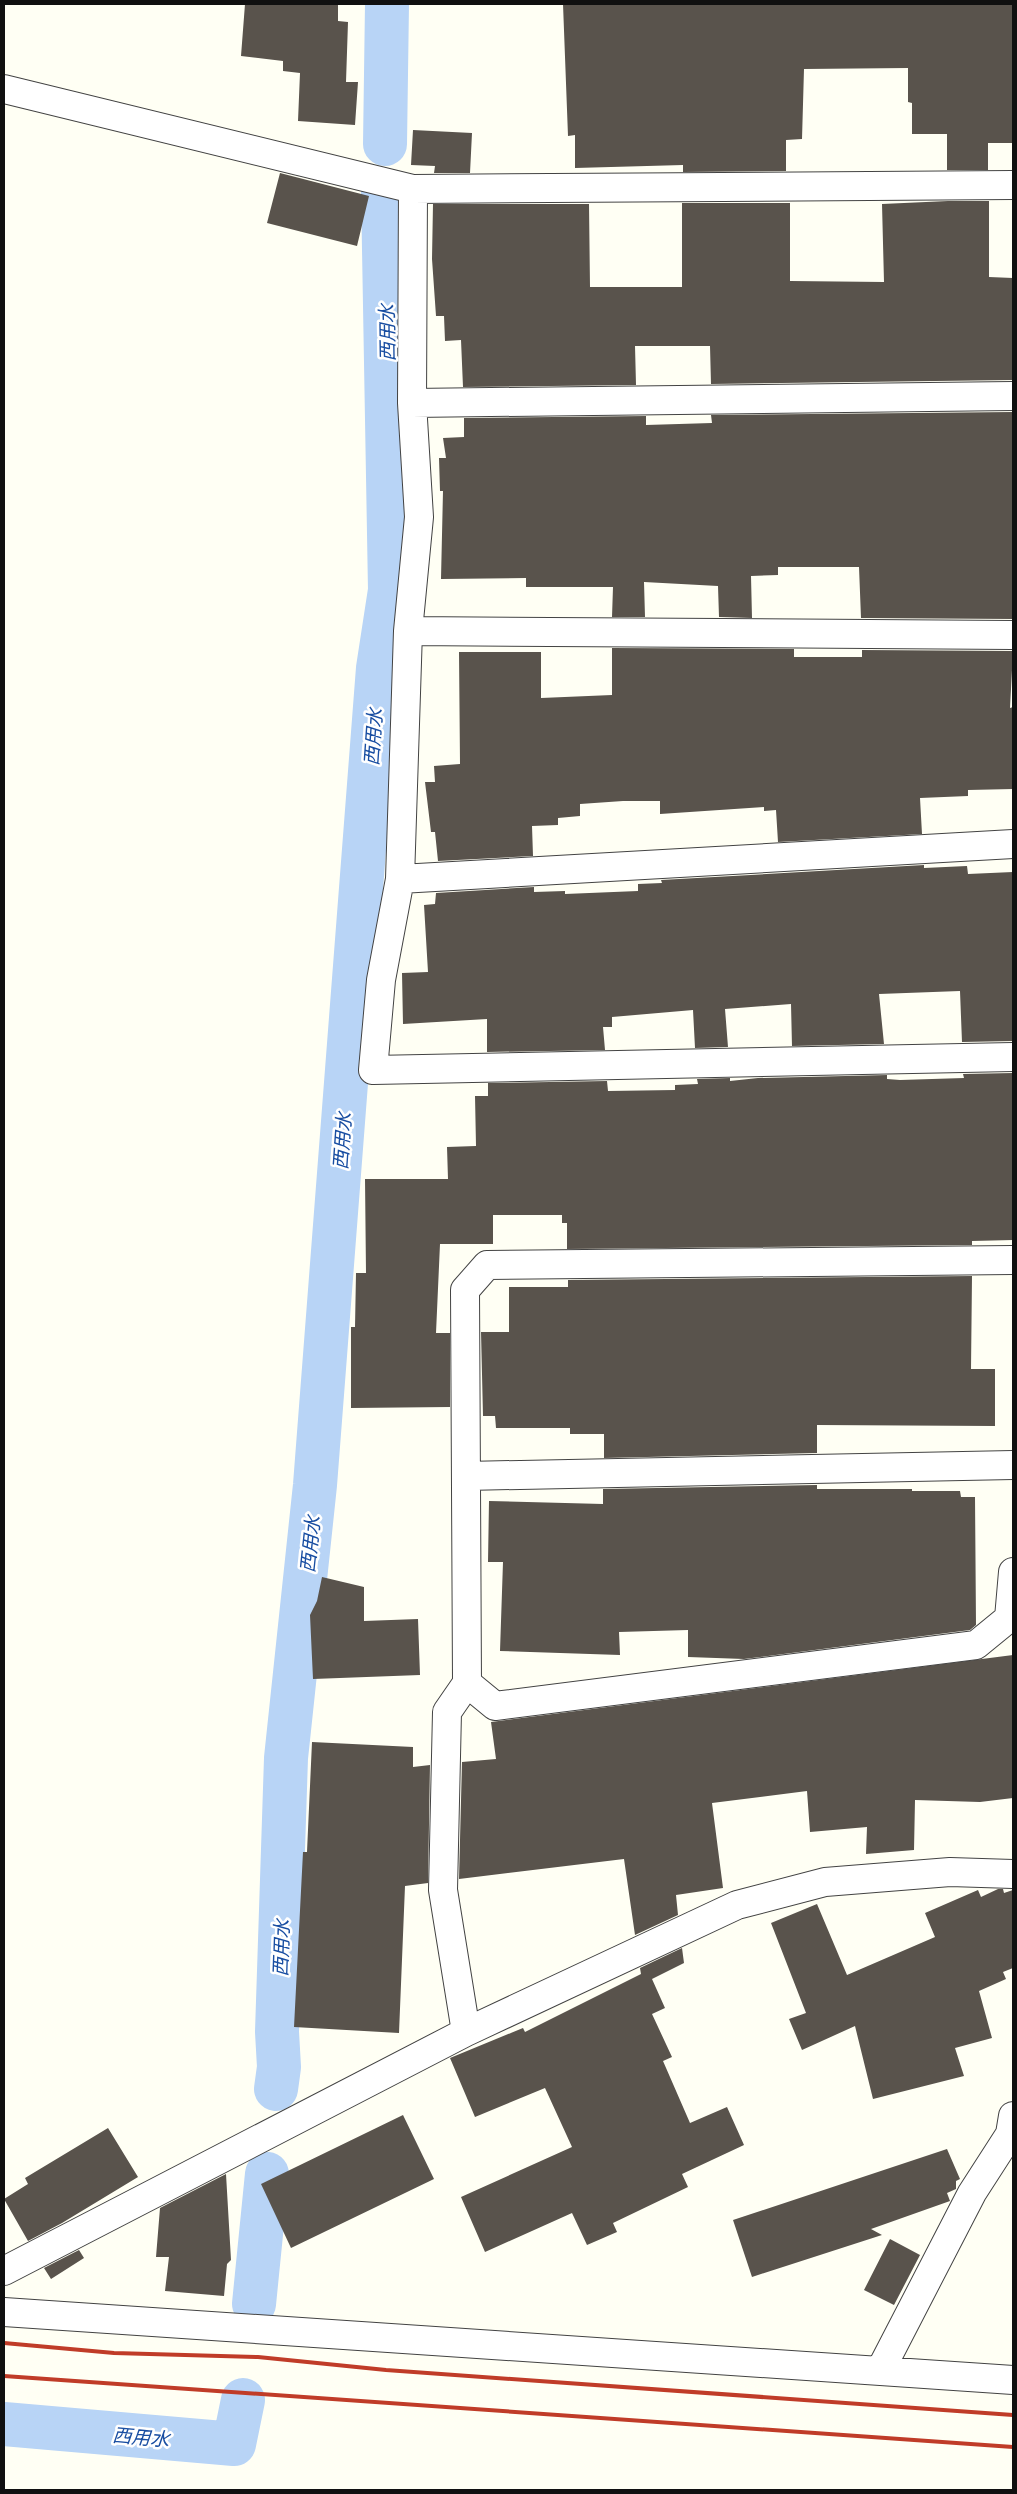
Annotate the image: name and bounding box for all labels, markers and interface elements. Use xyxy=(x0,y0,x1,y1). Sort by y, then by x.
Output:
water label: 西用水 xyxy=(371,302,400,362)
water label: 西用水 xyxy=(356,706,388,766)
water label: 西用水 xyxy=(325,1110,357,1170)
water label: 西用水 xyxy=(292,1512,326,1574)
water label: 西用水 xyxy=(265,1917,295,1977)
water label: 西用水 xyxy=(111,2420,173,2453)

